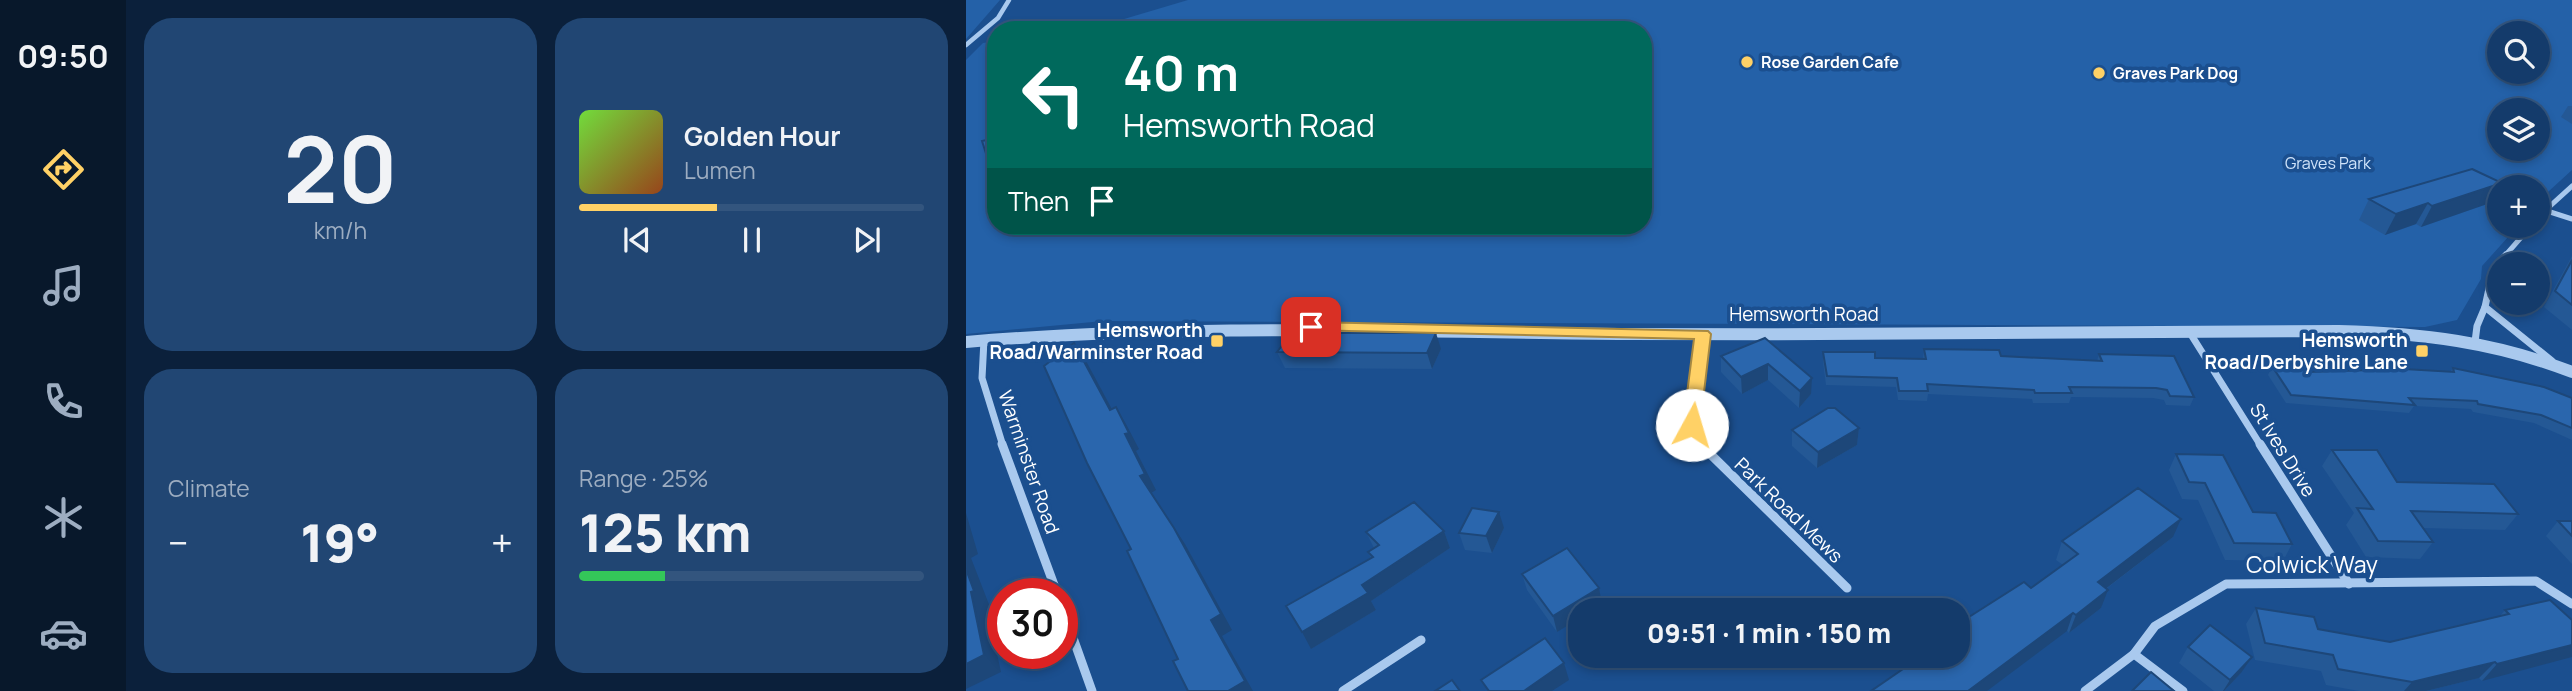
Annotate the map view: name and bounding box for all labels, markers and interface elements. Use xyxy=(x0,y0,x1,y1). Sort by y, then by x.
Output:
map controls xyxy=(2487,21,2550,315)
button: search xyxy=(2487,21,2550,84)
text: 09:50 xyxy=(17,34,109,78)
text: 40 m xyxy=(1123,39,1239,106)
icon: left xyxy=(1008,49,1099,140)
place label: Rose Garden Cafe xyxy=(1761,51,1899,73)
marker: Rose Garden Cafe xyxy=(1739,54,1755,70)
place label: Graves Park Dog xyxy=(2113,62,2238,84)
marker: Graves Park Dog xyxy=(2091,65,2107,81)
button: layers xyxy=(2487,98,2550,161)
text: Hemsworth Road xyxy=(1123,103,1375,147)
text: 20 xyxy=(283,106,398,230)
text: Golden Hour xyxy=(684,118,841,154)
icon: directions xyxy=(39,145,88,194)
park label: Graves Park xyxy=(2285,152,2372,174)
text: Lumen xyxy=(684,154,756,186)
button: + xyxy=(2487,175,2550,238)
icon: arrive xyxy=(1083,182,1121,220)
text: Then xyxy=(1008,183,1069,219)
text: km/h xyxy=(314,214,367,246)
icon: previous xyxy=(618,221,656,259)
icon: pause xyxy=(733,221,771,259)
icon: next xyxy=(848,221,886,259)
button: − xyxy=(2487,252,2550,315)
icon: music xyxy=(39,261,88,310)
pin xyxy=(1281,297,1341,357)
street label: Hemsworth Road xyxy=(1729,301,1879,327)
icon: arrive xyxy=(1292,308,1330,346)
place label: Hemsworth Road/Warminster Road xyxy=(990,317,1203,365)
place label: Hemsworth Road/Derbyshire Lane xyxy=(2204,327,2408,375)
marker: Hemsworth Road/Warminster Road xyxy=(1209,333,1225,349)
marker: Hemsworth Road/Derbyshire Lane xyxy=(2414,343,2430,359)
icon: phone xyxy=(39,377,88,426)
street label: Warminster Road xyxy=(992,387,1066,537)
position arrow xyxy=(1655,388,1729,462)
street label: St Ives Drive xyxy=(2244,398,2322,502)
street label: Park Road Mews xyxy=(1729,452,1849,568)
text: Range · 25% xyxy=(579,462,709,494)
text: Climate xyxy=(168,472,250,504)
icon: climate xyxy=(39,493,88,542)
text: 125 km xyxy=(579,497,751,568)
text: 19° xyxy=(300,507,379,578)
text: − xyxy=(168,516,189,568)
text: + xyxy=(491,516,513,568)
street label: Colwick Way xyxy=(2246,548,2378,580)
speed limit sign: 30 xyxy=(987,578,1078,669)
icon: car xyxy=(39,609,88,658)
text: 09:51 · 1 min · 150 m xyxy=(1647,615,1891,651)

